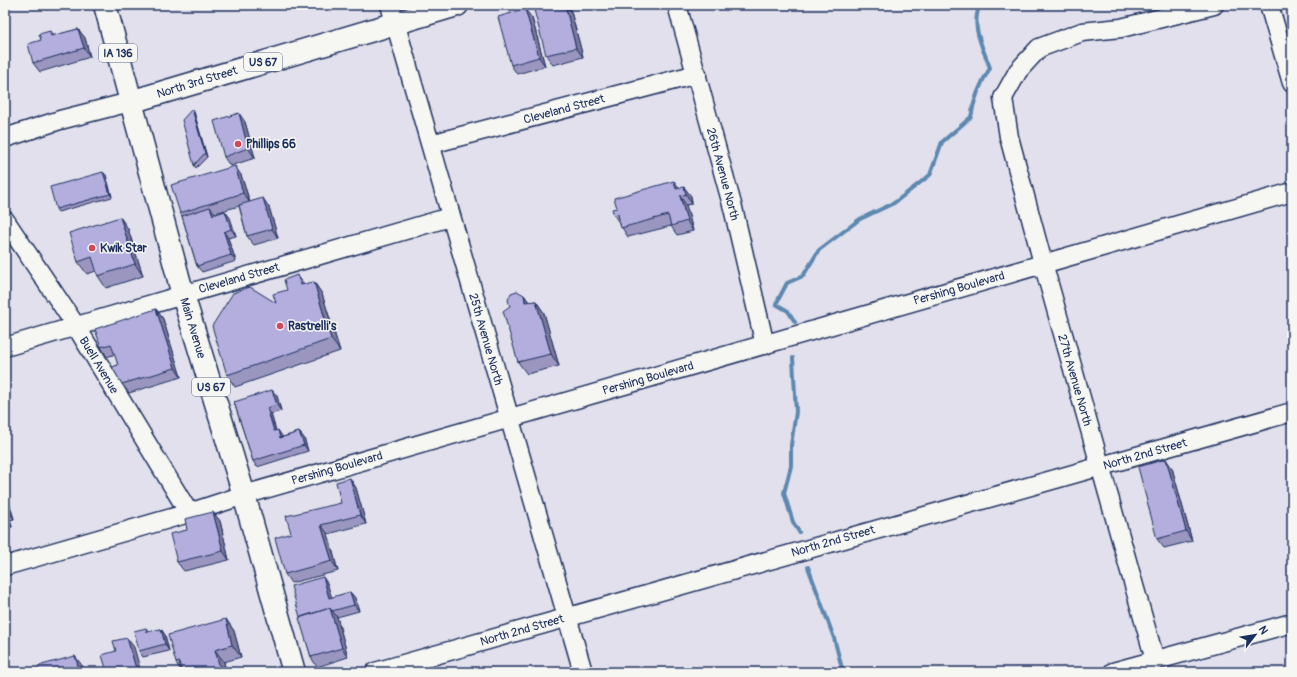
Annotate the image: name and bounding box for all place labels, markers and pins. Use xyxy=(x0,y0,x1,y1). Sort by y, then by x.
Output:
place label: Phillips 66 xyxy=(246,137,296,152)
marker: Phillips 66 xyxy=(233,139,243,149)
place label: Kwik Star xyxy=(100,241,147,256)
marker: Kwik Star xyxy=(87,243,97,253)
place label: Rastrelli's xyxy=(288,319,337,334)
marker: Rastrelli's xyxy=(275,321,285,331)

